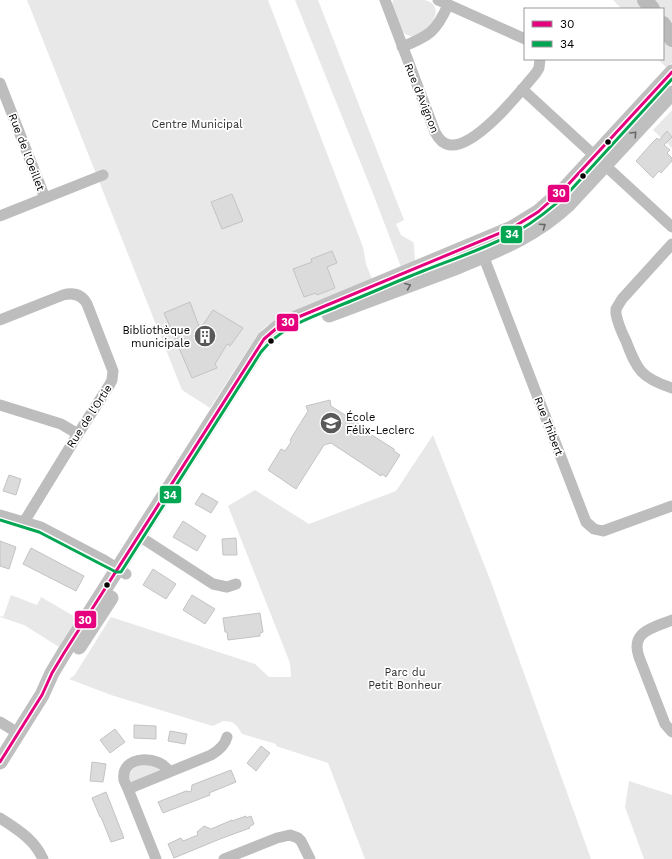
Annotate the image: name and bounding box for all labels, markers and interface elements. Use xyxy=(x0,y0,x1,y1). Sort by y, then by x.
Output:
legend xyxy=(524,8,664,60)
text: 30 xyxy=(560,17,574,31)
text: 34 xyxy=(560,37,574,51)
street label: Rue d'Avignon xyxy=(402,61,441,135)
street label: Rue de l'Oeillet xyxy=(6,112,47,193)
park label: Centre Municipal xyxy=(151,118,243,131)
one-way arrow xyxy=(629,131,637,139)
unlabelled marker xyxy=(603,137,613,147)
unlabelled marker xyxy=(578,171,588,181)
line badge: 30 xyxy=(547,184,570,203)
text: 30 xyxy=(552,187,566,200)
one-way arrow xyxy=(538,224,545,231)
line badge: 34 xyxy=(500,225,523,244)
text: 34 xyxy=(505,228,519,241)
one-way arrow xyxy=(404,283,412,291)
line badge: 30 xyxy=(276,313,299,332)
text: 30 xyxy=(281,316,295,329)
building icon: Bibliothèque municipale xyxy=(192,323,218,349)
place label: Bibliothèque municipale xyxy=(122,324,190,350)
unlabelled marker xyxy=(266,336,276,346)
street label: Rue de l'Ortie xyxy=(64,382,115,450)
street label: Rue Thibert xyxy=(531,395,566,458)
school or university icon: École Félix-Leclerc xyxy=(318,410,344,436)
place label: École Félix-Leclerc xyxy=(346,410,415,437)
line badge: 34 xyxy=(159,485,182,504)
text: 34 xyxy=(163,489,177,502)
unlabelled marker xyxy=(102,580,112,590)
line badge: 30 xyxy=(74,610,97,629)
text: 30 xyxy=(78,614,92,627)
park label: Parc du Petit Bonheur xyxy=(368,666,442,692)

